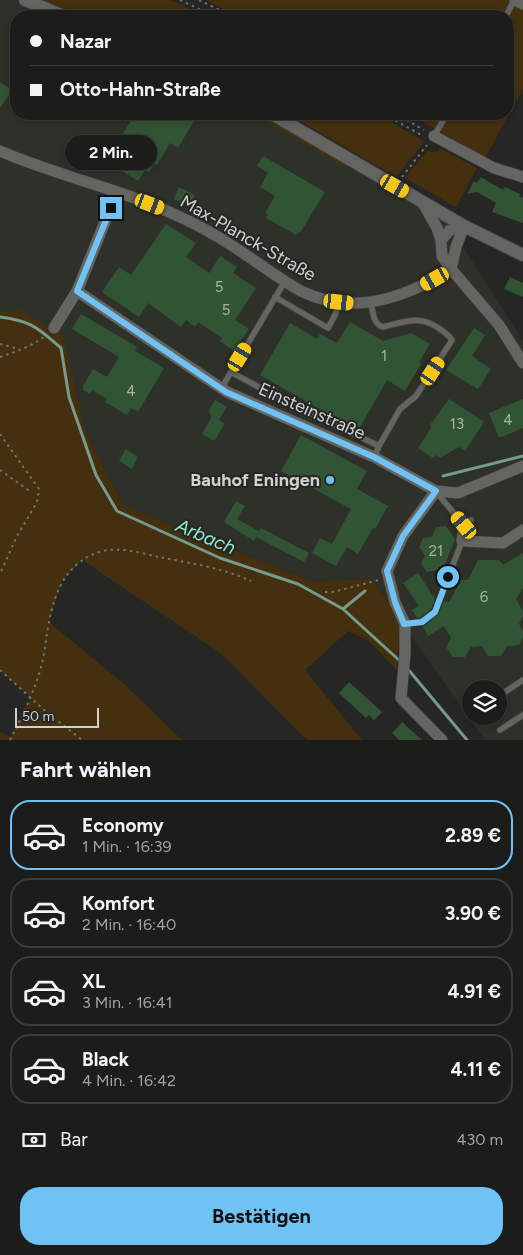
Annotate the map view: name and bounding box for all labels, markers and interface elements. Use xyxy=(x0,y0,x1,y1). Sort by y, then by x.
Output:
text: Nazar xyxy=(60,30,111,53)
text: Otto-Hahn-Straße xyxy=(60,78,221,101)
callout: 2 Min. xyxy=(65,136,157,170)
text: 2 Min. xyxy=(89,143,133,162)
car xyxy=(378,172,411,200)
street label: Max-Planck-Straße xyxy=(176,190,320,286)
car xyxy=(133,192,166,216)
route end xyxy=(100,197,122,219)
car xyxy=(418,265,451,293)
house number: 5 xyxy=(215,278,223,296)
car xyxy=(323,293,354,311)
house number: 5 xyxy=(222,301,230,319)
car xyxy=(225,340,254,374)
house number: 1 xyxy=(381,347,387,365)
car xyxy=(418,354,447,388)
street label: Einsteinstraße xyxy=(255,378,369,444)
house number: 4 xyxy=(126,382,136,400)
house number: 4 xyxy=(503,411,513,429)
house number: 13 xyxy=(450,415,464,433)
place label: Bauhof Eningen xyxy=(190,469,320,491)
marker: Bauhof Eningen xyxy=(324,474,336,486)
car xyxy=(448,509,479,541)
water label: Arbach xyxy=(172,513,240,559)
house number: 21 xyxy=(429,542,443,560)
route start xyxy=(437,566,459,588)
house number: 6 xyxy=(480,588,489,606)
map controls xyxy=(462,680,507,725)
button: layers xyxy=(462,680,507,725)
scale bar xyxy=(15,705,99,728)
text: 50 m xyxy=(22,708,54,725)
text: Fahrt wählen xyxy=(20,756,151,783)
icon: car xyxy=(22,813,67,858)
text: Economy xyxy=(82,814,164,837)
text: 2.89 € xyxy=(445,824,501,847)
text: 1 Min. · 16:39 xyxy=(82,837,172,856)
icon: car xyxy=(22,891,67,936)
text: Komfort xyxy=(82,892,155,915)
text: 3.90 € xyxy=(445,902,501,925)
text: 2 Min. · 16:40 xyxy=(82,915,176,934)
icon: car xyxy=(22,969,67,1014)
text: XL xyxy=(82,970,105,993)
text: 4.91 € xyxy=(447,980,501,1003)
text: 3 Min. · 16:41 xyxy=(82,993,172,1012)
icon: car xyxy=(22,1047,67,1092)
text: Black xyxy=(82,1048,129,1071)
text: 4.11 € xyxy=(450,1058,501,1081)
text: 4 Min. · 16:42 xyxy=(82,1071,176,1090)
icon: cash xyxy=(20,1126,48,1154)
text: Bar xyxy=(60,1128,88,1151)
text: 430 m xyxy=(457,1130,503,1149)
button: Bestätigen xyxy=(20,1187,503,1245)

